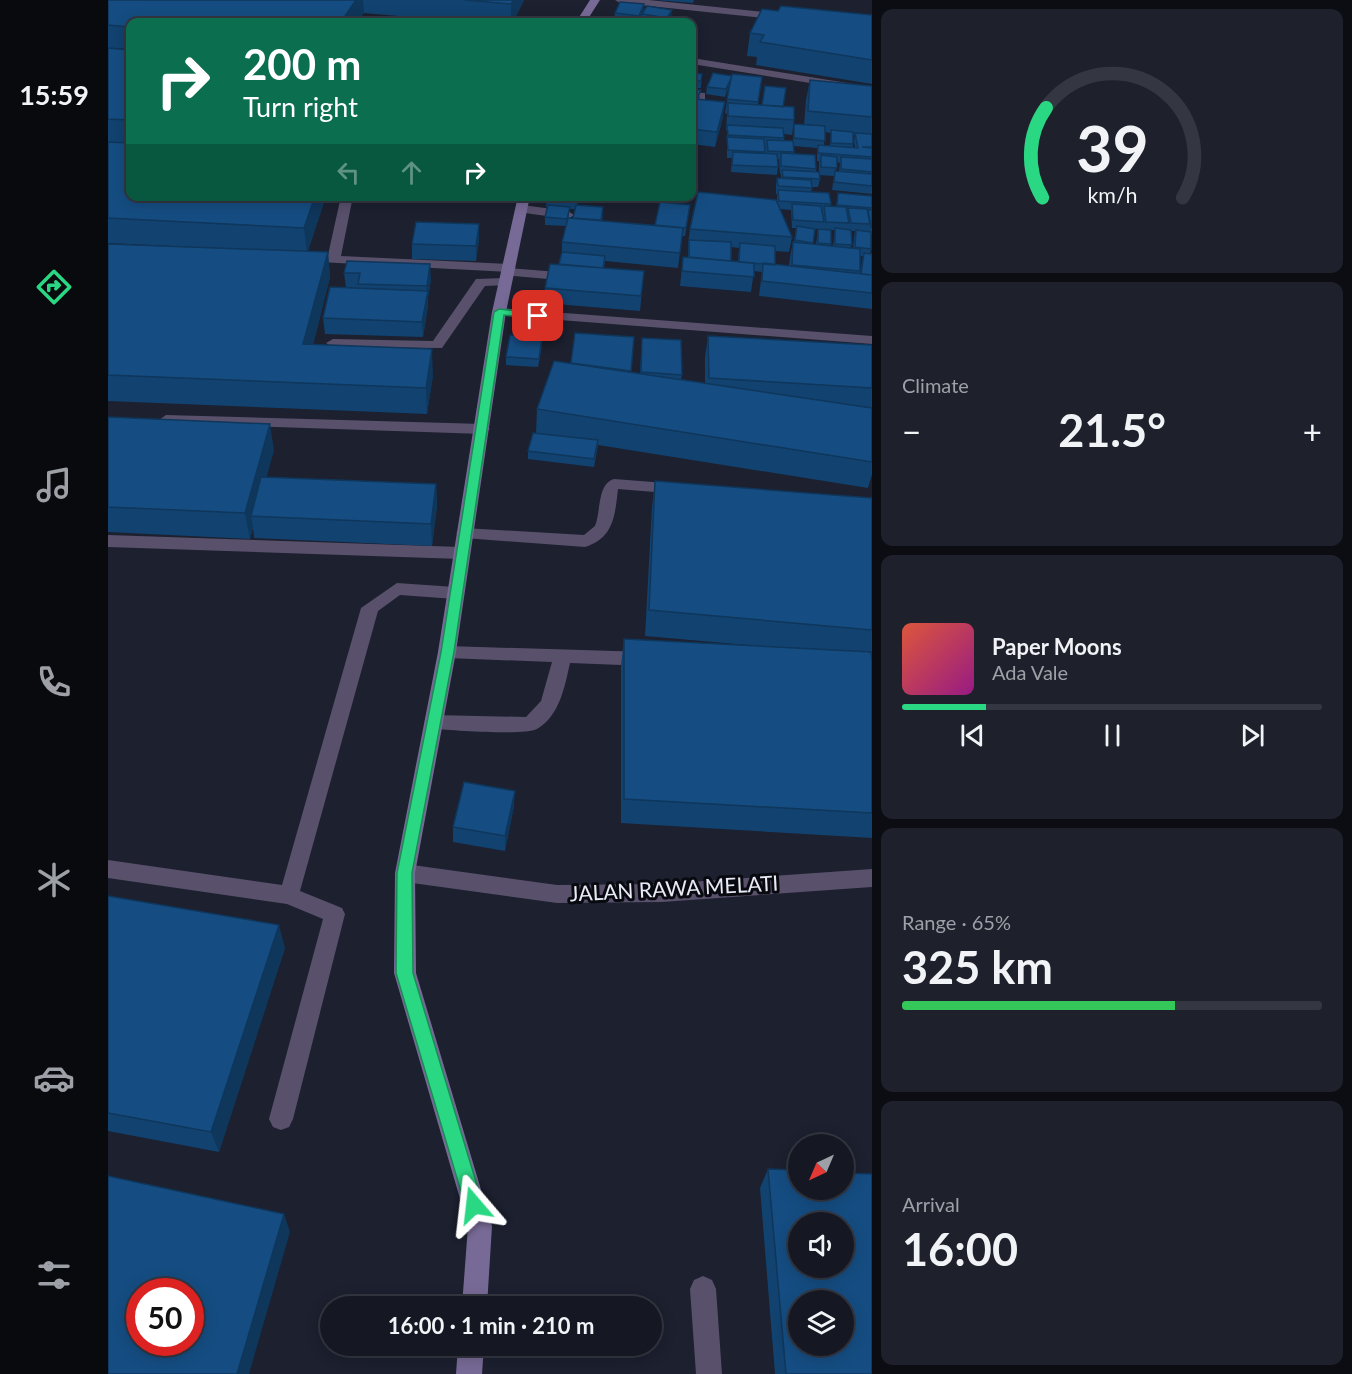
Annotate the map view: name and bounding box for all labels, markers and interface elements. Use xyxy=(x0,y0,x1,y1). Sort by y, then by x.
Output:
text: 200 m xyxy=(243,39,361,89)
icon: right xyxy=(144,42,222,120)
text: 15:59 xyxy=(19,78,89,111)
text: Turn right xyxy=(243,90,358,123)
text: 39 xyxy=(1076,110,1148,185)
icon: left xyxy=(332,156,365,189)
icon: ahead xyxy=(395,156,428,189)
icon: right xyxy=(458,156,491,189)
text: km/h xyxy=(1087,182,1137,208)
icon: directions xyxy=(33,266,75,308)
pin xyxy=(512,290,563,341)
icon: arrive xyxy=(521,299,554,332)
text: Climate xyxy=(902,373,969,397)
text: 21.5° xyxy=(1058,403,1166,457)
text: − xyxy=(902,411,921,451)
text: + xyxy=(1303,411,1322,451)
icon: music xyxy=(33,464,75,506)
text: Paper Moons xyxy=(992,633,1122,660)
text: Ada Vale xyxy=(992,660,1068,684)
icon: phone xyxy=(33,661,75,703)
icon: previous xyxy=(956,719,989,752)
icon: pause xyxy=(1096,719,1129,752)
icon: next xyxy=(1236,719,1269,752)
icon: climate xyxy=(33,859,75,901)
street label: JALAN RAWA MELATI xyxy=(569,870,779,905)
text: Range · 65% xyxy=(902,910,1011,934)
text: 325 km xyxy=(902,940,1053,994)
icon: car xyxy=(33,1057,75,1099)
north arrow xyxy=(788,1134,854,1200)
map controls xyxy=(788,1134,854,1356)
position arrow xyxy=(442,1173,506,1237)
text: Arrival xyxy=(902,1192,960,1216)
button: sound xyxy=(788,1212,854,1278)
text: 16:00 xyxy=(902,1222,1018,1276)
icon: filters xyxy=(33,1254,75,1296)
speed limit sign: 50 xyxy=(126,1278,204,1356)
button: layers xyxy=(788,1290,854,1356)
text: 16:00 · 1 min · 210 m xyxy=(388,1312,594,1339)

